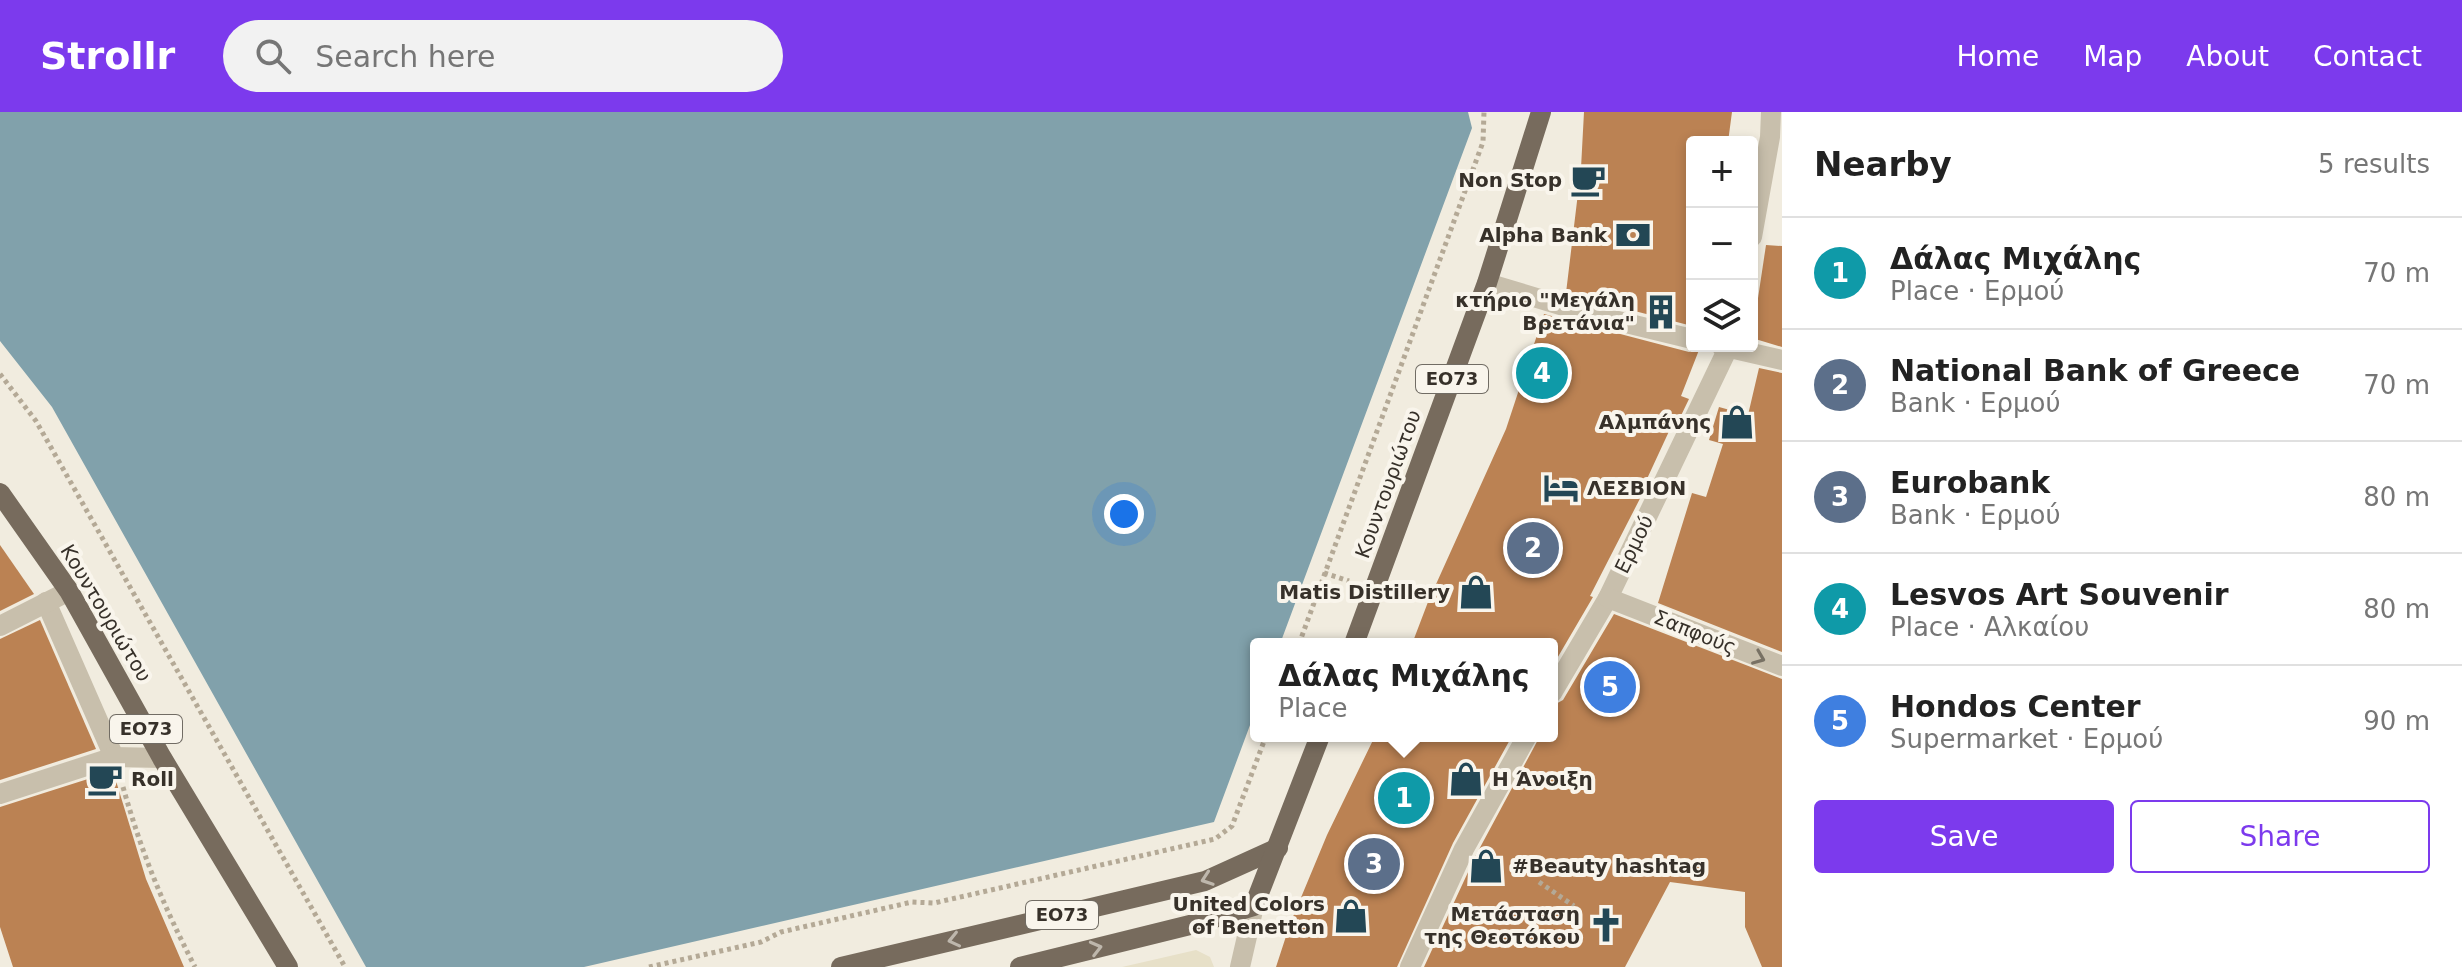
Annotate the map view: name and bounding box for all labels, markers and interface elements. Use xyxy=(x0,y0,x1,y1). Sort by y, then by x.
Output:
search box xyxy=(223,20,783,92)
text: Strollr xyxy=(40,34,175,78)
icon: search xyxy=(251,34,295,78)
text: Search here xyxy=(315,39,495,74)
text: Home xyxy=(1956,40,2039,73)
text: Map xyxy=(2083,40,2142,73)
text: About xyxy=(2186,40,2269,73)
text: Contact xyxy=(2313,40,2422,73)
map controls xyxy=(1686,136,1758,352)
button: + xyxy=(1686,136,1758,208)
text: Nearby xyxy=(1814,144,1952,184)
text: 5 results xyxy=(2318,149,2430,179)
cafe icon: Non Stop xyxy=(1569,161,1607,199)
place label: Non Stop xyxy=(1458,168,1562,192)
button: − xyxy=(1686,208,1758,280)
bank icon: Alpha Bank xyxy=(1614,216,1652,254)
place label: Alpha Bank xyxy=(1479,223,1608,247)
text: Δάλας Μιχάλης xyxy=(1890,241,2141,276)
text: 1 xyxy=(1831,258,1849,288)
text: 70 m xyxy=(2363,258,2430,288)
text: Place · Ερμού xyxy=(1890,276,2064,306)
button: layers xyxy=(1686,280,1758,352)
place label: κτήριο "Μεγάλη Βρετάνια" xyxy=(1455,288,1635,335)
building icon: κτήριο "Μεγάλη Βρετάνια" xyxy=(1642,293,1680,331)
pin: 4 xyxy=(1516,343,1568,403)
text: National Bank of Greece xyxy=(1890,353,2300,388)
road number: ΕΟ73 xyxy=(1416,365,1488,393)
text: 2 xyxy=(1831,370,1849,400)
text: 70 m xyxy=(2363,370,2430,400)
text: Bank · Ερμού xyxy=(1890,388,2061,418)
shop icon: Αλμπάνης xyxy=(1718,403,1756,441)
street label: Κουντουριώτου xyxy=(1350,407,1426,561)
place label: Αλμπάνης xyxy=(1599,410,1711,434)
text: Eurobank xyxy=(1890,465,2050,500)
hotel icon: ΛΕΣΒΙΟΝ xyxy=(1542,469,1580,507)
place label: ΛΕΣΒΙΟΝ xyxy=(1587,476,1686,500)
text: 3 xyxy=(1831,482,1849,512)
text: 80 m xyxy=(2363,482,2430,512)
your location xyxy=(1104,494,1144,534)
text: Bank · Ερμού xyxy=(1890,500,2061,530)
street label: Ερμού xyxy=(1610,511,1658,577)
pin: 2 xyxy=(1507,518,1559,578)
street label: Κουντουριώτου xyxy=(56,540,156,686)
shop icon: Matis Distillery xyxy=(1457,573,1495,611)
text: Lesvos Art Souvenir xyxy=(1890,577,2229,612)
place label: Matis Distillery xyxy=(1279,580,1450,604)
text: 4 xyxy=(1831,594,1849,624)
text: 80 m xyxy=(2363,594,2430,624)
street label: Σαπφούς xyxy=(1650,605,1740,659)
text: Place · Αλκαίου xyxy=(1890,612,2089,642)
popup xyxy=(1250,638,1558,742)
one-way arrow xyxy=(1751,648,1765,664)
pin: 5 xyxy=(1584,657,1636,717)
text: Δάλας Μιχάλης xyxy=(1278,658,1530,693)
text: Hondos Center xyxy=(1890,689,2141,724)
text: Place xyxy=(1278,693,1348,723)
text: 5 xyxy=(1831,706,1849,736)
text: 90 m xyxy=(2363,706,2430,736)
road number: ΕΟ73 xyxy=(110,715,182,743)
text: Supermarket · Ερμού xyxy=(1890,724,2163,754)
cafe icon: Roll xyxy=(86,760,124,798)
shop icon: Η Άνοιξη xyxy=(1447,760,1485,798)
place label: Roll xyxy=(131,767,174,791)
place label: Η Άνοιξη xyxy=(1492,767,1593,791)
pin: 1 xyxy=(1378,768,1430,828)
button: Save xyxy=(1814,800,2114,873)
button: Share xyxy=(2130,800,2430,873)
pin: 3 xyxy=(1348,834,1400,894)
shop icon: #Beauty hashtag xyxy=(1467,847,1505,885)
place label: #Beauty hashtag xyxy=(1512,854,1706,878)
one-way arrow xyxy=(1201,870,1215,886)
place label: United Colors of Benetton xyxy=(1172,892,1325,939)
shop icon: United Colors of Benetton xyxy=(1332,897,1370,935)
road number: ΕΟ73 xyxy=(1026,901,1098,929)
place label: Μετάσταση της Θεοτόκου xyxy=(1424,902,1580,949)
church icon: Μετάσταση της Θεοτόκου xyxy=(1587,906,1625,944)
one-way arrow xyxy=(948,931,962,948)
one-way arrow xyxy=(1088,941,1102,958)

